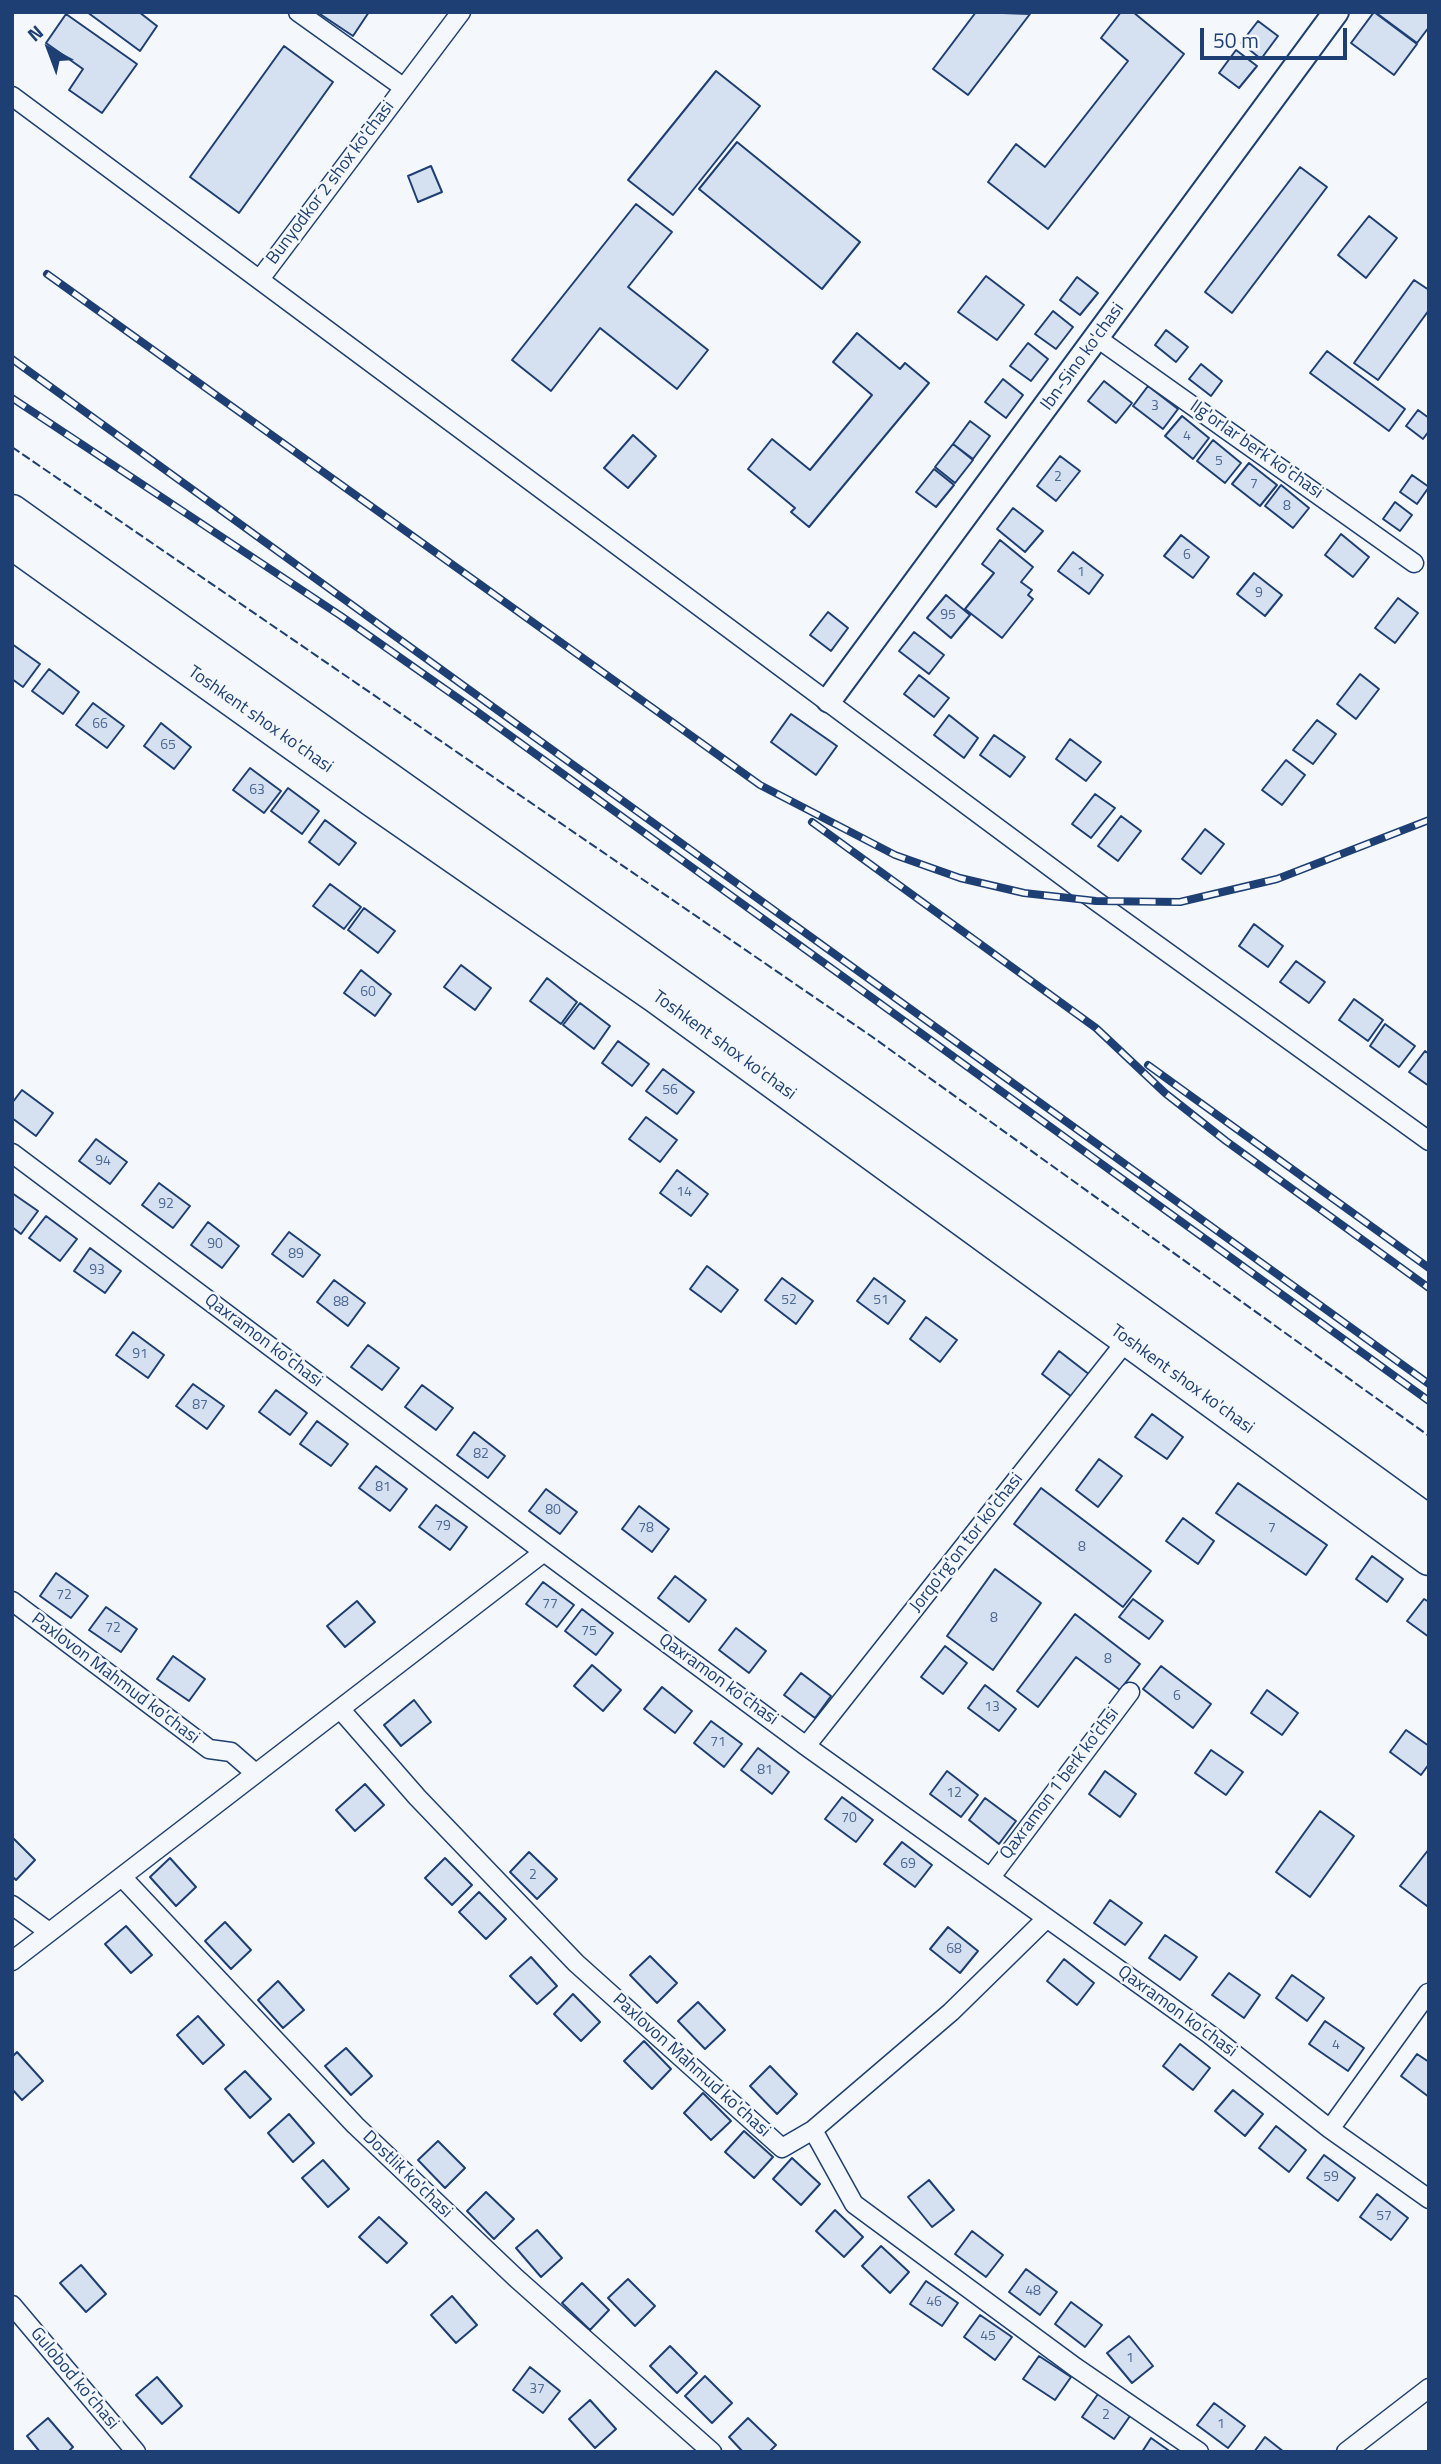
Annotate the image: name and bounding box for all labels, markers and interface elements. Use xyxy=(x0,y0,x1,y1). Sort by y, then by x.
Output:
north arrow xyxy=(14,14,84,84)
scale bar xyxy=(1203,14,1350,58)
text: N xyxy=(20,18,49,48)
text: 50 m xyxy=(1213,24,1259,56)
street label: Bunyodkor 2 shox ko'chasi xyxy=(262,97,400,269)
street label: Ibn-Sino ko'chasi xyxy=(1037,299,1129,415)
street label: Ilg'orlar berk ko'chasi xyxy=(1185,396,1327,504)
house number: 3 xyxy=(1151,399,1159,415)
house number: 4 xyxy=(1183,429,1191,445)
house number: 5 xyxy=(1215,454,1223,470)
house number: 2 xyxy=(1054,470,1062,486)
house number: 7 xyxy=(1250,477,1258,493)
house number: 8 xyxy=(1283,499,1291,515)
house number: 6 xyxy=(1183,548,1191,564)
house number: 1 xyxy=(1077,565,1085,581)
house number: 9 xyxy=(1255,586,1263,602)
house number: 95 xyxy=(940,608,956,624)
street label: Toshkent shox ko'chasi xyxy=(183,662,337,778)
house number: 66 xyxy=(92,717,108,733)
house number: 65 xyxy=(160,738,176,754)
house number: 63 xyxy=(249,783,265,799)
house number: 60 xyxy=(360,985,376,1001)
street label: Toshkent shox ko'chasi xyxy=(648,987,800,1105)
house number: 56 xyxy=(662,1083,678,1099)
house number: 94 xyxy=(95,1154,111,1170)
house number: 14 xyxy=(676,1185,692,1201)
house number: 92 xyxy=(158,1197,174,1213)
house number: 90 xyxy=(207,1237,223,1253)
house number: 89 xyxy=(288,1247,304,1263)
house number: 93 xyxy=(89,1263,105,1279)
street label: Qaxramon ko'chasi xyxy=(200,1290,326,1392)
house number: 52 xyxy=(781,1293,797,1309)
house number: 51 xyxy=(873,1293,889,1309)
house number: 88 xyxy=(333,1295,349,1311)
street label: Toshkent shox ko'chasi xyxy=(1106,1321,1258,1439)
house number: 91 xyxy=(132,1347,148,1363)
house number: 87 xyxy=(192,1398,208,1414)
house number: 82 xyxy=(473,1447,489,1463)
street label: Jorqo'rg'on tor ko'chasi xyxy=(906,1469,1028,1617)
house number: 81 xyxy=(375,1480,391,1496)
house number: 80 xyxy=(545,1503,561,1519)
house number: 79 xyxy=(435,1519,451,1535)
house number: 78 xyxy=(638,1521,654,1537)
house number: 7 xyxy=(1268,1521,1276,1537)
house number: 8 xyxy=(1078,1540,1086,1556)
house number: 72 xyxy=(56,1588,72,1604)
house number: 77 xyxy=(542,1597,558,1613)
street label: Paxlovon Mahmud ko'chasi xyxy=(27,1609,203,1749)
house number: 8 xyxy=(990,1611,998,1627)
house number: 72 xyxy=(105,1621,121,1637)
house number: 75 xyxy=(581,1624,597,1640)
street label: Qaxramon ko'chasi xyxy=(654,1629,782,1731)
house number: 8 xyxy=(1104,1652,1112,1668)
house number: 6 xyxy=(1173,1689,1181,1705)
house number: 13 xyxy=(984,1700,1000,1716)
street label: Qaxramon 1 berk ko'chsi xyxy=(996,1704,1124,1864)
house number: 71 xyxy=(710,1735,726,1751)
house number: 81 xyxy=(757,1763,773,1779)
house number: 12 xyxy=(946,1786,962,1802)
house number: 70 xyxy=(841,1811,857,1827)
house number: 69 xyxy=(900,1857,916,1873)
house number: 2 xyxy=(529,1868,537,1884)
house number: 68 xyxy=(946,1942,962,1958)
street label: Qaxramon ko'chasi xyxy=(1113,1961,1241,2063)
street label: Paxlovon Mahmud ko'chasi xyxy=(608,1989,774,2143)
house number: 4 xyxy=(1332,2038,1340,2054)
street label: Dostlik ko'chasi xyxy=(358,2127,456,2223)
house number: 59 xyxy=(1323,2170,1339,2186)
house number: 57 xyxy=(1376,2209,1392,2225)
house number: 48 xyxy=(1025,2284,1041,2300)
house number: 46 xyxy=(926,2295,942,2311)
street label: Gulobod ko'chasi xyxy=(25,2324,123,2434)
house number: 45 xyxy=(980,2329,996,2345)
house number: 1 xyxy=(1126,2351,1134,2367)
house number: 37 xyxy=(529,2382,545,2398)
house number: 2 xyxy=(1102,2408,1110,2424)
house number: 1 xyxy=(1217,2417,1225,2433)

